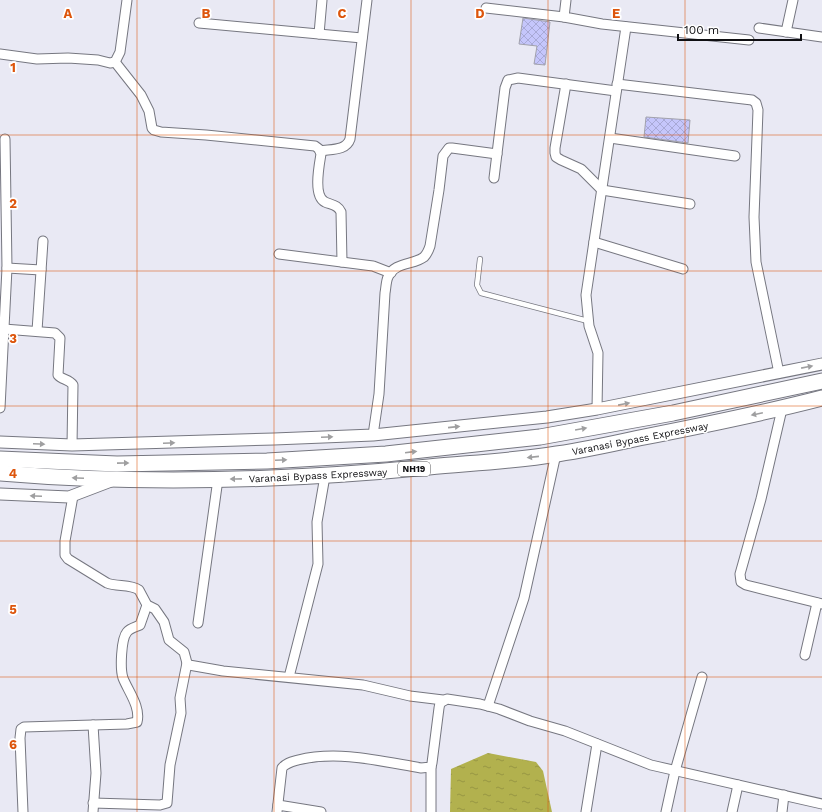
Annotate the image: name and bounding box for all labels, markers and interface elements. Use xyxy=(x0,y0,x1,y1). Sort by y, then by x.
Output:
text: A xyxy=(64,6,73,21)
text: B xyxy=(202,6,211,21)
text: C xyxy=(338,6,347,21)
text: D xyxy=(475,6,485,21)
text: E xyxy=(612,6,620,21)
scale bar xyxy=(678,16,801,42)
text: 100 m xyxy=(684,23,719,37)
text: 1 xyxy=(10,60,16,75)
text: 2 xyxy=(9,196,17,211)
text: 3 xyxy=(9,331,17,346)
one-way arrow xyxy=(800,364,813,370)
one-way arrow xyxy=(618,400,630,406)
one-way arrow xyxy=(751,411,763,417)
street label: Varanasi Bypass Expressway xyxy=(571,420,710,457)
one-way arrow xyxy=(448,423,460,430)
one-way arrow xyxy=(575,426,587,432)
one-way arrow xyxy=(321,433,333,440)
one-way arrow xyxy=(163,439,175,446)
one-way arrow xyxy=(33,441,46,447)
one-way arrow xyxy=(405,448,417,455)
one-way arrow xyxy=(527,454,539,460)
one-way arrow xyxy=(275,457,288,463)
one-way arrow xyxy=(117,460,129,467)
road number: NH19 xyxy=(398,462,430,476)
text: 4 xyxy=(9,466,18,481)
street label: Varanasi Bypass Expressway xyxy=(249,466,388,485)
one-way arrow xyxy=(72,475,84,482)
one-way arrow xyxy=(230,475,242,482)
one-way arrow xyxy=(30,492,42,499)
text: 5 xyxy=(9,602,17,617)
text: 6 xyxy=(9,737,17,752)

